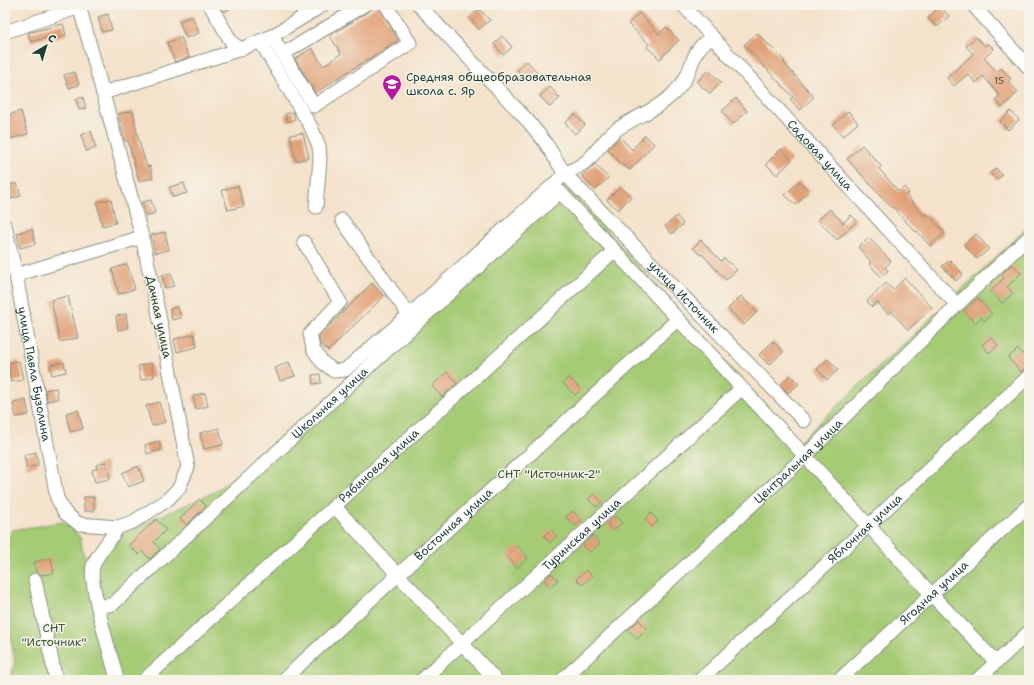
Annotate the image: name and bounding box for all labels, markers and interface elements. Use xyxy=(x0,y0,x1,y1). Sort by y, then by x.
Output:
north arrow xyxy=(26,26,66,66)
text: С xyxy=(45,31,59,47)
place label: Средняя общеобразовательная школа с. Яр xyxy=(406,69,592,99)
school or university icon: Средняя общеобразовательная школа с. Яр xyxy=(381,73,403,101)
house number: 15 xyxy=(994,74,1004,87)
street label: Садовая улица xyxy=(784,116,857,194)
street label: улица Источник xyxy=(645,257,723,337)
street label: Дачная улица xyxy=(142,274,176,360)
street label: улица Павла Бузолина xyxy=(14,305,55,443)
street label: Школьная улица xyxy=(288,363,372,442)
street label: Центральная улица xyxy=(750,415,846,507)
street label: Рябиновая улица xyxy=(335,424,423,506)
park label: СНТ "Источник-2" xyxy=(498,466,600,482)
street label: Восточная улица xyxy=(411,484,497,564)
street label: Яблочная улица xyxy=(824,490,906,567)
street label: Туринская улица xyxy=(539,494,625,574)
street label: Ягодная улица xyxy=(896,557,972,628)
park label: СНТ "Источник" xyxy=(21,620,87,650)

